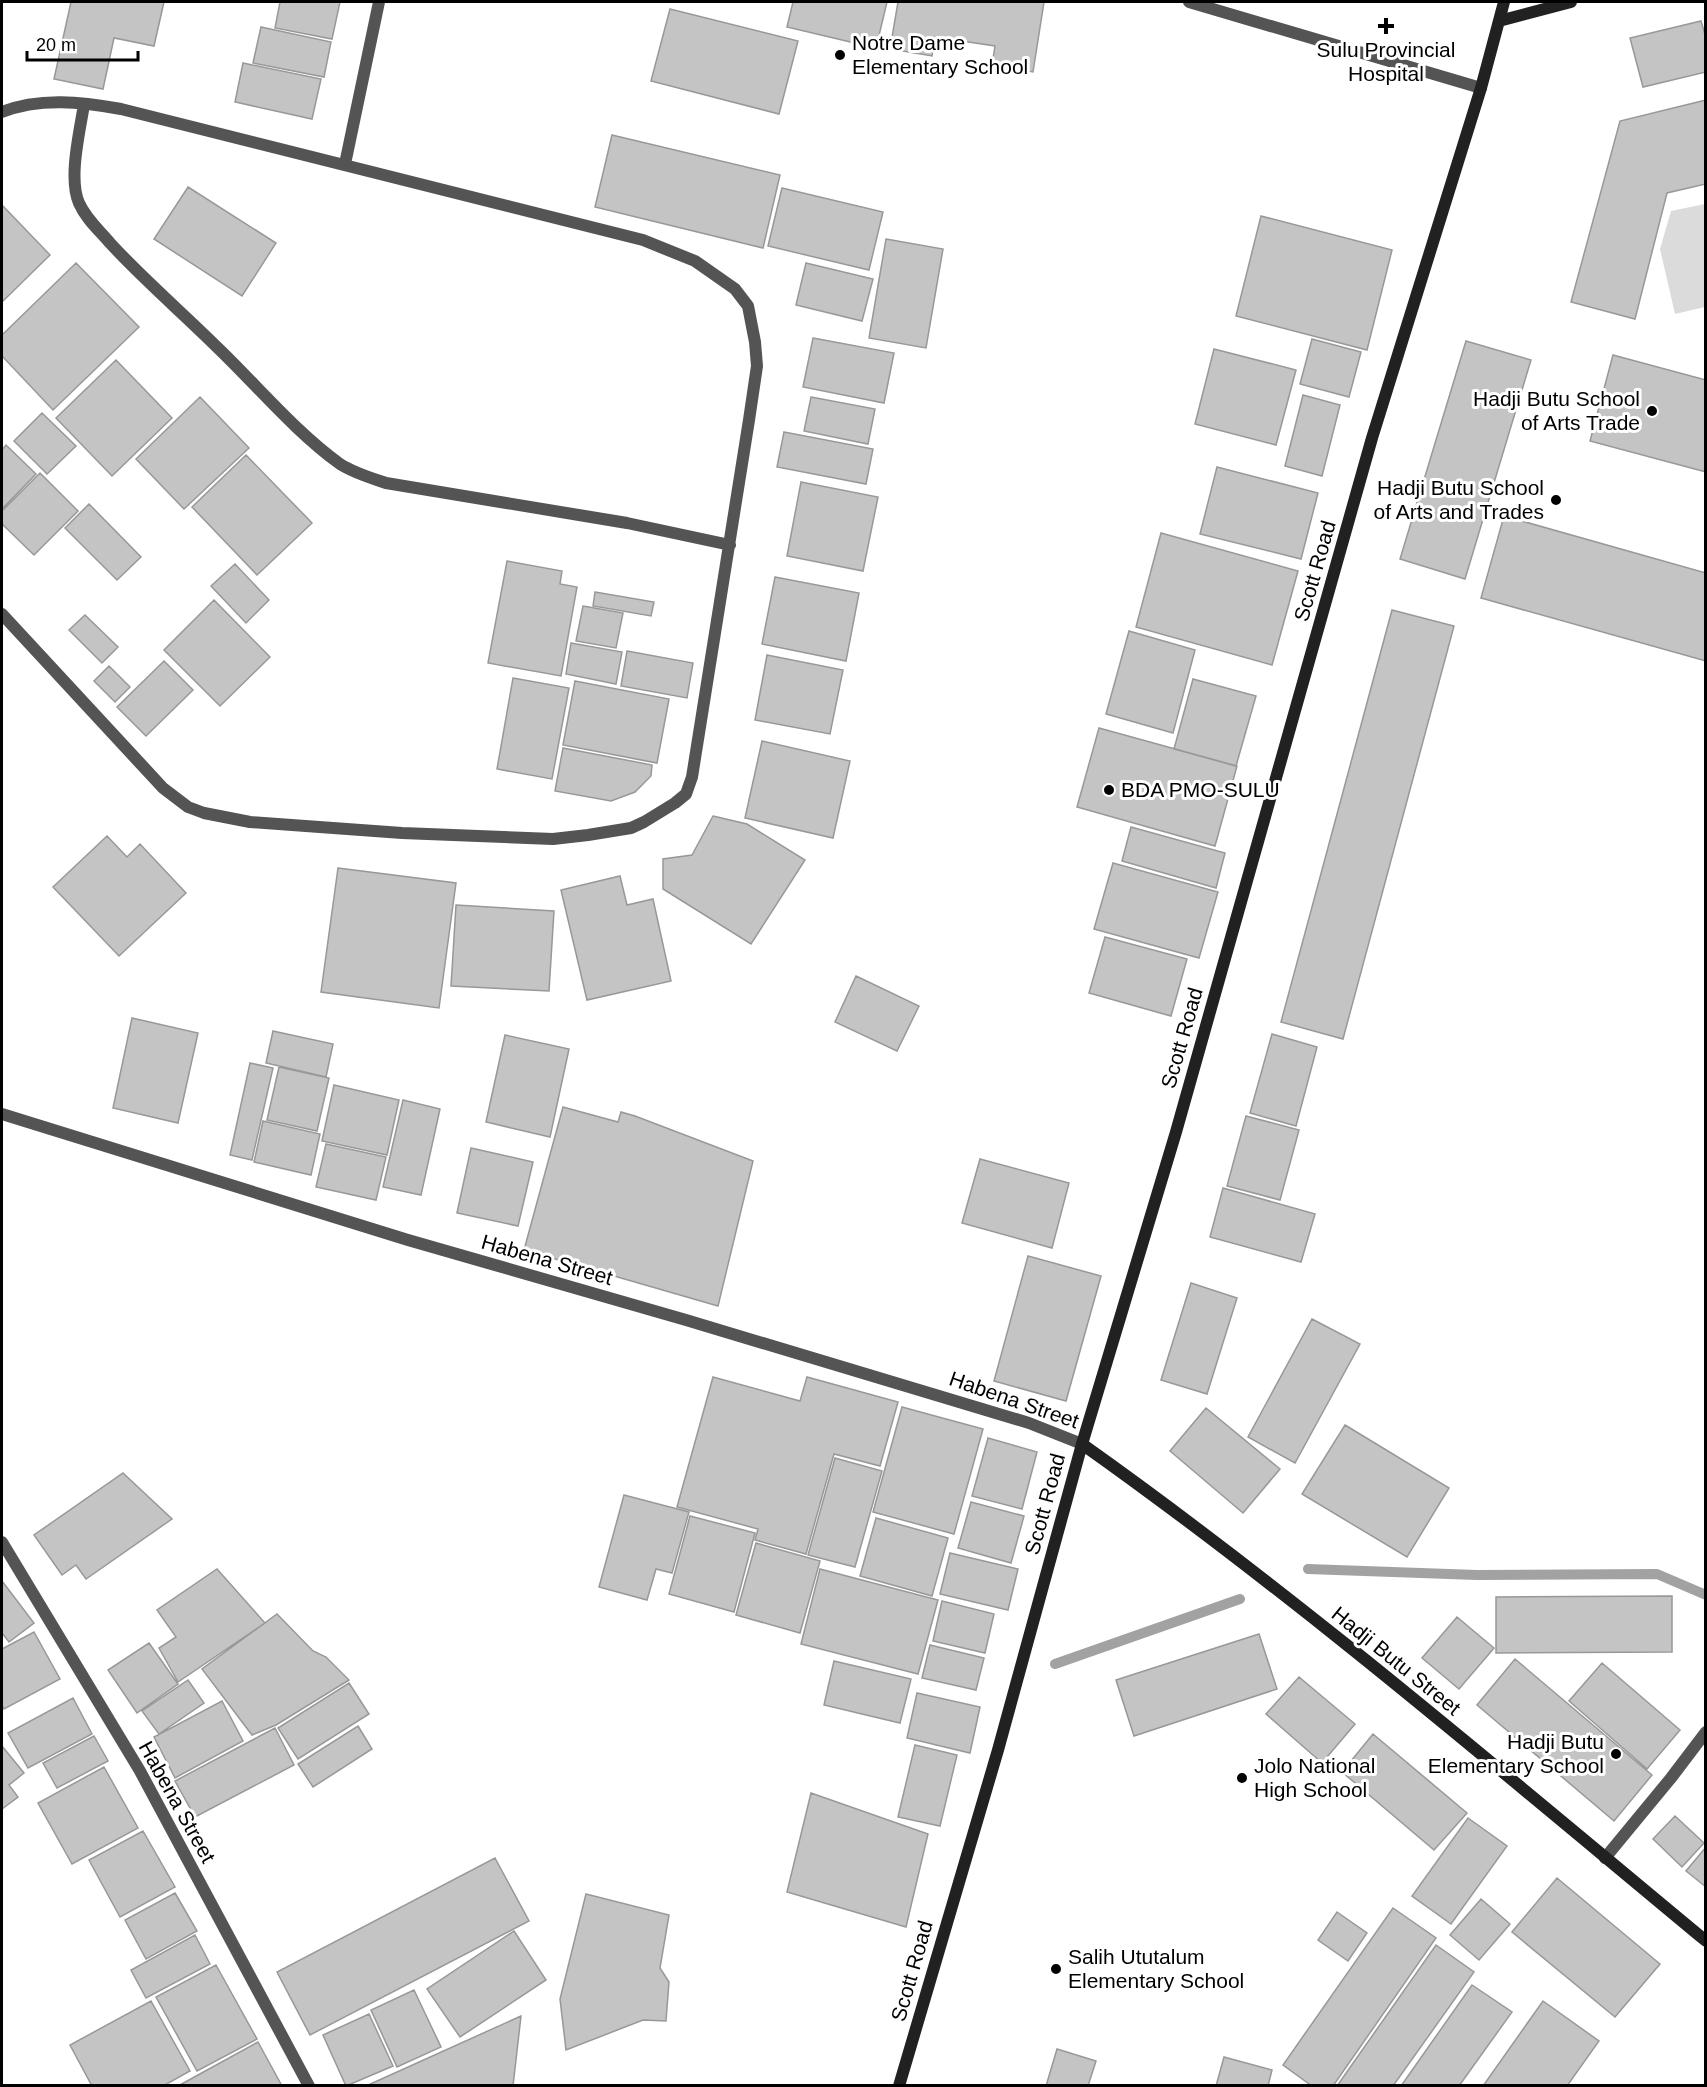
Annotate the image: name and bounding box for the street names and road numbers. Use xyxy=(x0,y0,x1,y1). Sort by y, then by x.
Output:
street label: Scott Road xyxy=(1289,518,1340,624)
street label: Scott Road xyxy=(1156,985,1207,1091)
street label: Habena Street xyxy=(479,1230,616,1289)
street label: Habena Street xyxy=(946,1367,1082,1432)
street label: Scott Road xyxy=(1020,1451,1069,1557)
street label: Hadji Butu Street xyxy=(1327,1602,1465,1720)
street label: Habena Street xyxy=(135,1737,220,1867)
street label: Scott Road xyxy=(886,1918,937,2024)

